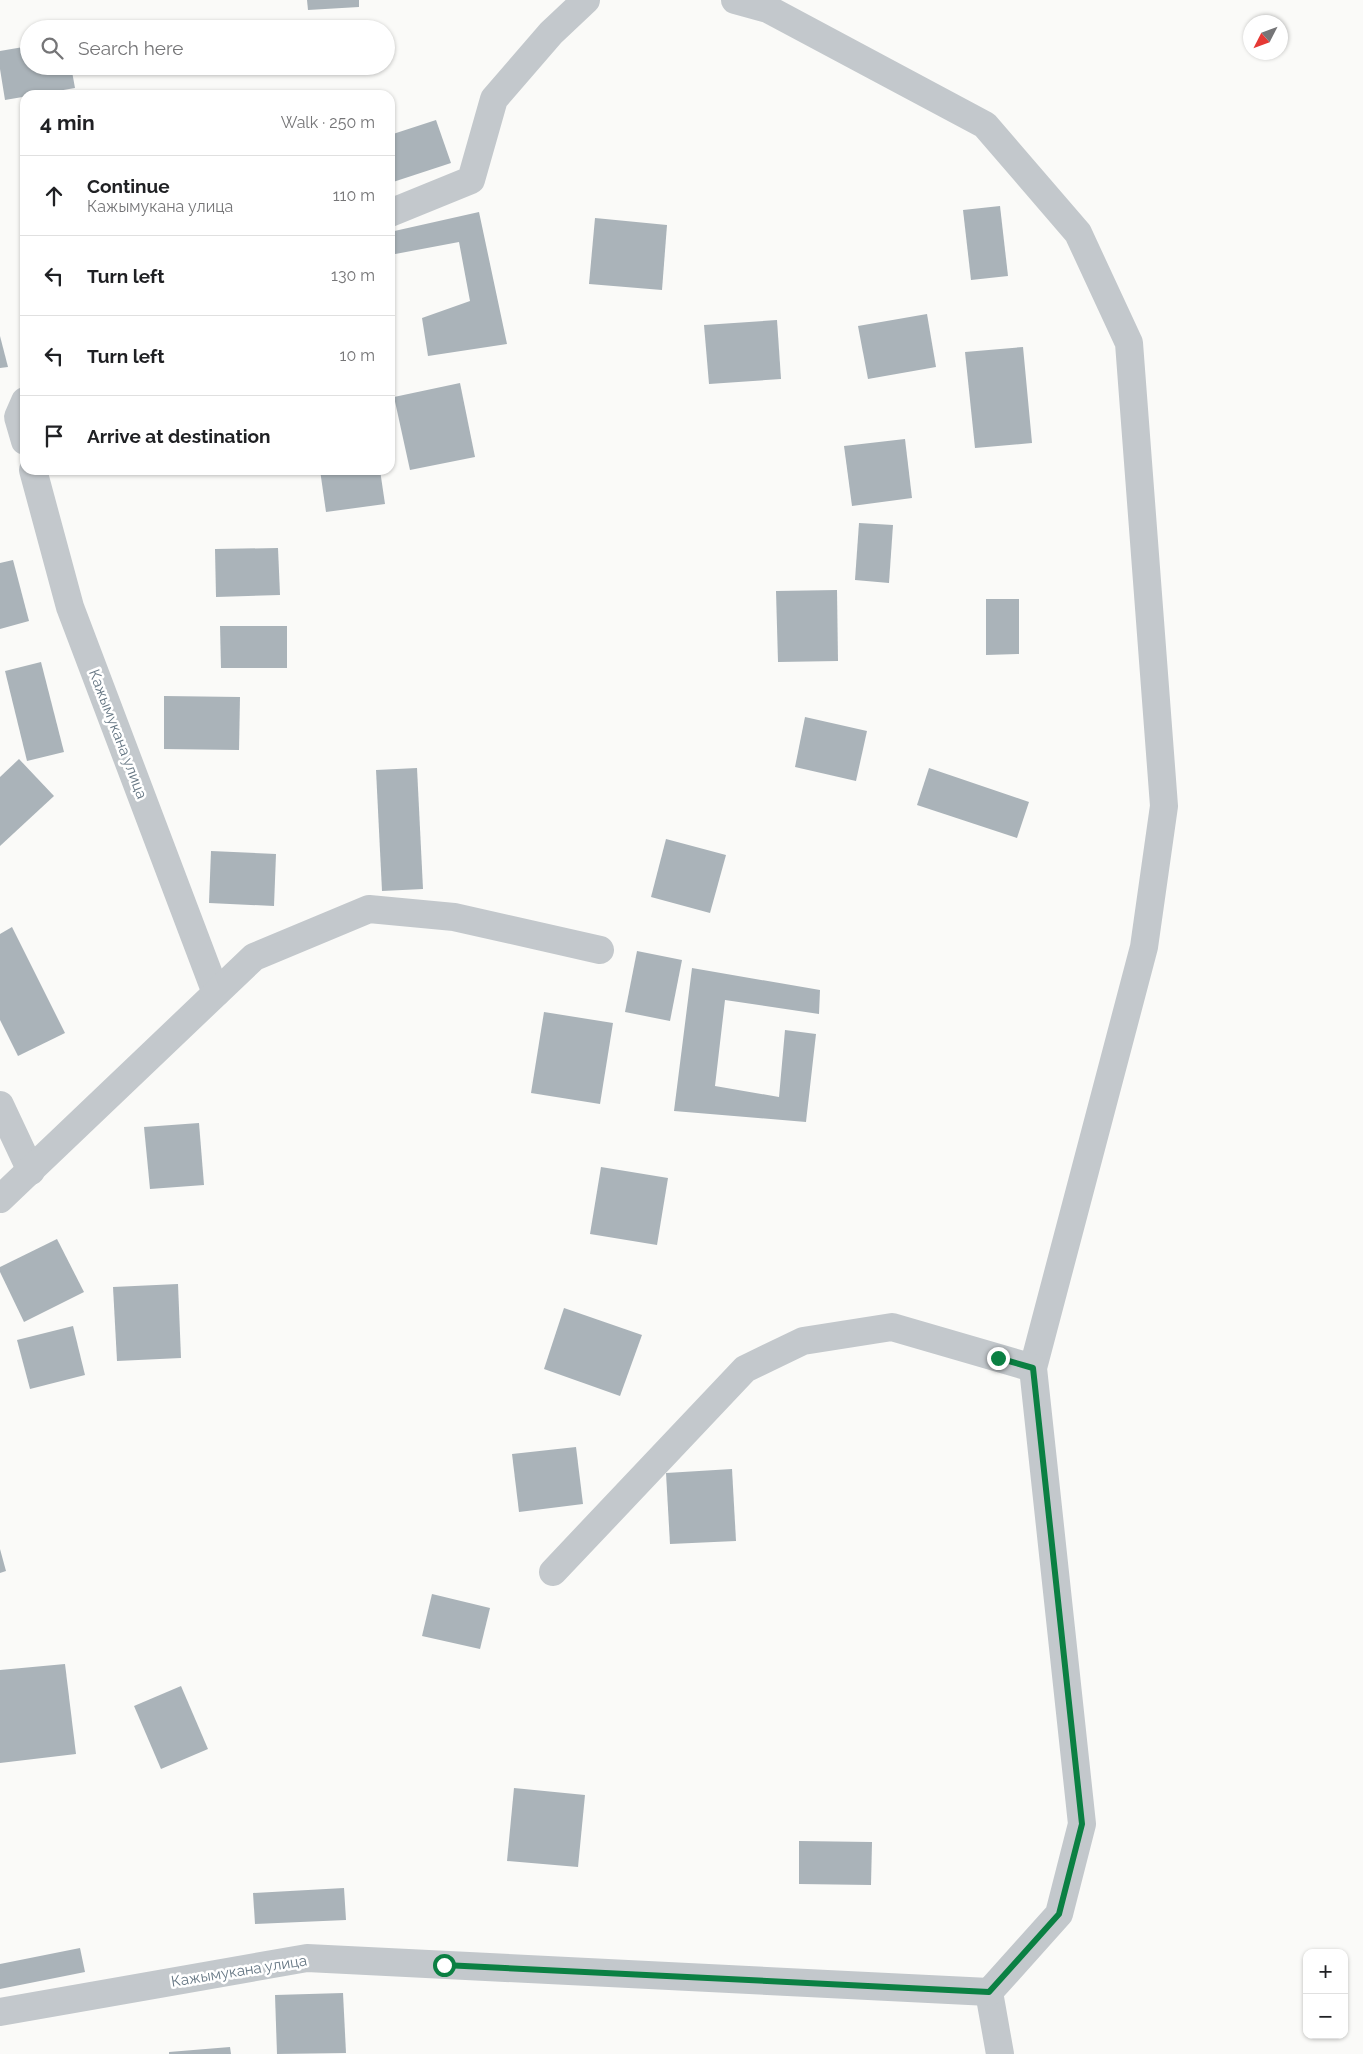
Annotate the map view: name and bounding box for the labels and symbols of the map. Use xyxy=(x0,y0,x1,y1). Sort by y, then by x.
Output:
north arrow xyxy=(1243,15,1288,60)
street label: Кажымукана улица xyxy=(85,667,151,801)
route end xyxy=(987,1347,1010,1370)
street label: Кажымукана улица xyxy=(170,1951,308,1991)
route start xyxy=(433,1954,456,1977)

